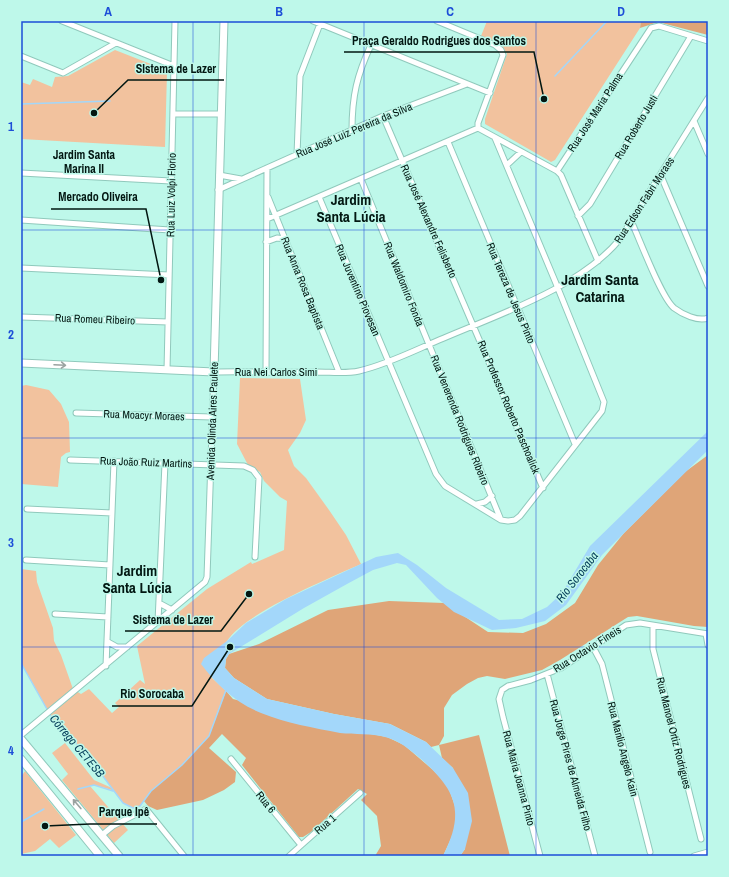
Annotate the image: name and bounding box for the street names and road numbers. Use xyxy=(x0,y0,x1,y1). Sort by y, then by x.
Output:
street label: Rua José Maria Palma xyxy=(564,70,626,154)
street label: Rua Roberto Justi xyxy=(611,92,661,162)
street label: Rua José Luiz Pereira da Silva xyxy=(294,99,414,161)
street label: Rua Luiz Volpi Florio xyxy=(163,153,179,237)
street label: Rua Edson Fabri Moraes xyxy=(611,154,677,246)
street label: Rua José Alexandre Felisberto xyxy=(398,162,460,280)
street label: Rua Anna Rosa Baptista xyxy=(278,235,328,331)
street label: Rua Waldomiro Fonda xyxy=(381,240,427,328)
street label: Rua Tereza de Jesus Pinto xyxy=(483,240,539,346)
street label: Rua Juventino Piovesan xyxy=(332,242,384,338)
street label: Rua Romeu Ribeiro xyxy=(55,311,135,327)
street label: Rua Professor Roberto Paschoalick xyxy=(475,338,544,476)
street label: Rua Venerenda Rodrigues Ribeiro xyxy=(427,353,493,487)
street label: Avenida Olinda Aires Paulete xyxy=(203,362,221,481)
street label: Rua Nei Carlos Simi xyxy=(235,365,317,379)
street label: Rua Moacyr Moraes xyxy=(103,407,185,423)
street label: Rua João Ruiz Martins xyxy=(100,453,193,471)
street label: Rua Octavio Fineis xyxy=(550,622,624,676)
street label: Rua Manoel Ortiz Rodrigues xyxy=(653,676,695,791)
street label: Rua Jorge Pires de Almeida Filho xyxy=(547,698,595,832)
street label: Rua Manlio Angelo Kain xyxy=(604,700,642,798)
street label: Rua Maria Joanna Pinto xyxy=(500,729,538,827)
street label: Rua 6 xyxy=(253,788,279,816)
street label: Rua 1 xyxy=(311,811,339,837)

